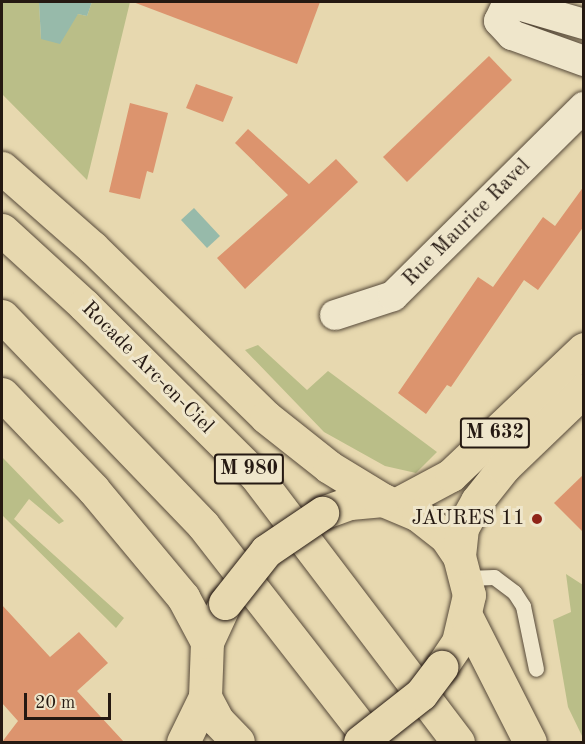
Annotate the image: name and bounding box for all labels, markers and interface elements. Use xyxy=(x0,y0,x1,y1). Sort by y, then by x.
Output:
street label: Rue Maurice Ravel xyxy=(398,154,536,292)
street label: Rocade Arc-en-Ciel xyxy=(76,297,218,439)
road number: M 632 xyxy=(459,416,531,450)
road number: M 980 xyxy=(213,452,285,486)
place label: JAURES 11 xyxy=(411,506,525,532)
marker: JAURES 11 xyxy=(530,512,544,526)
scale bar xyxy=(27,681,114,719)
text: 20 m xyxy=(35,694,75,712)

